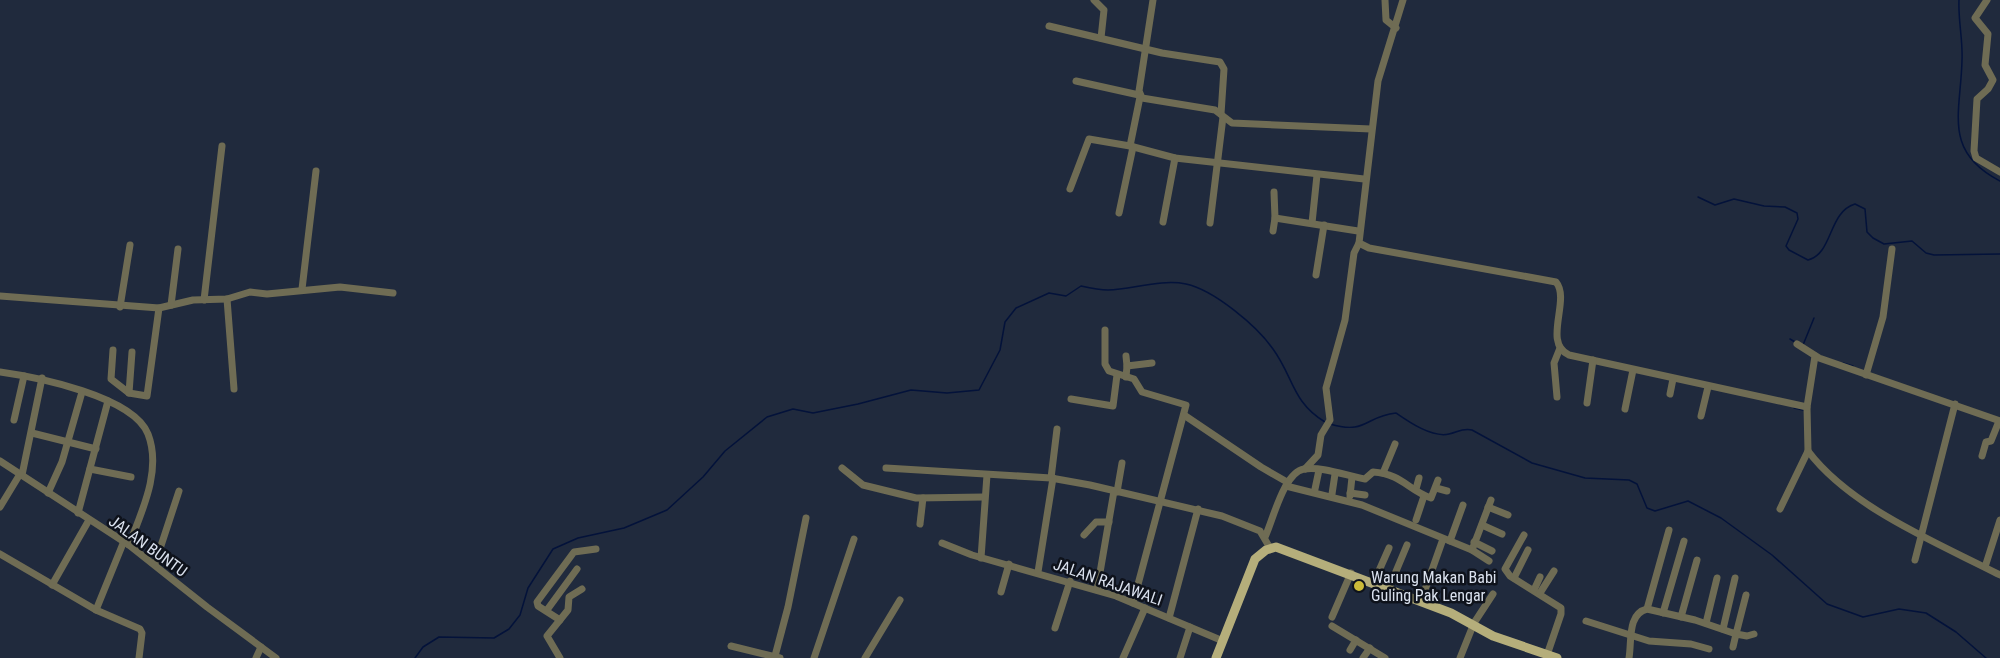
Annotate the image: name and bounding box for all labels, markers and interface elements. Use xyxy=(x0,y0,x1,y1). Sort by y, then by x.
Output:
street label: JALAN BUNTU xyxy=(105,511,191,581)
street label: JALAN RAJAWALI xyxy=(1051,554,1165,610)
place label: Warung Makan Babi Guling Pak Lengar xyxy=(1371,568,1497,605)
marker: Warung Makan Babi Guling Pak Lengar xyxy=(1352,579,1366,593)

